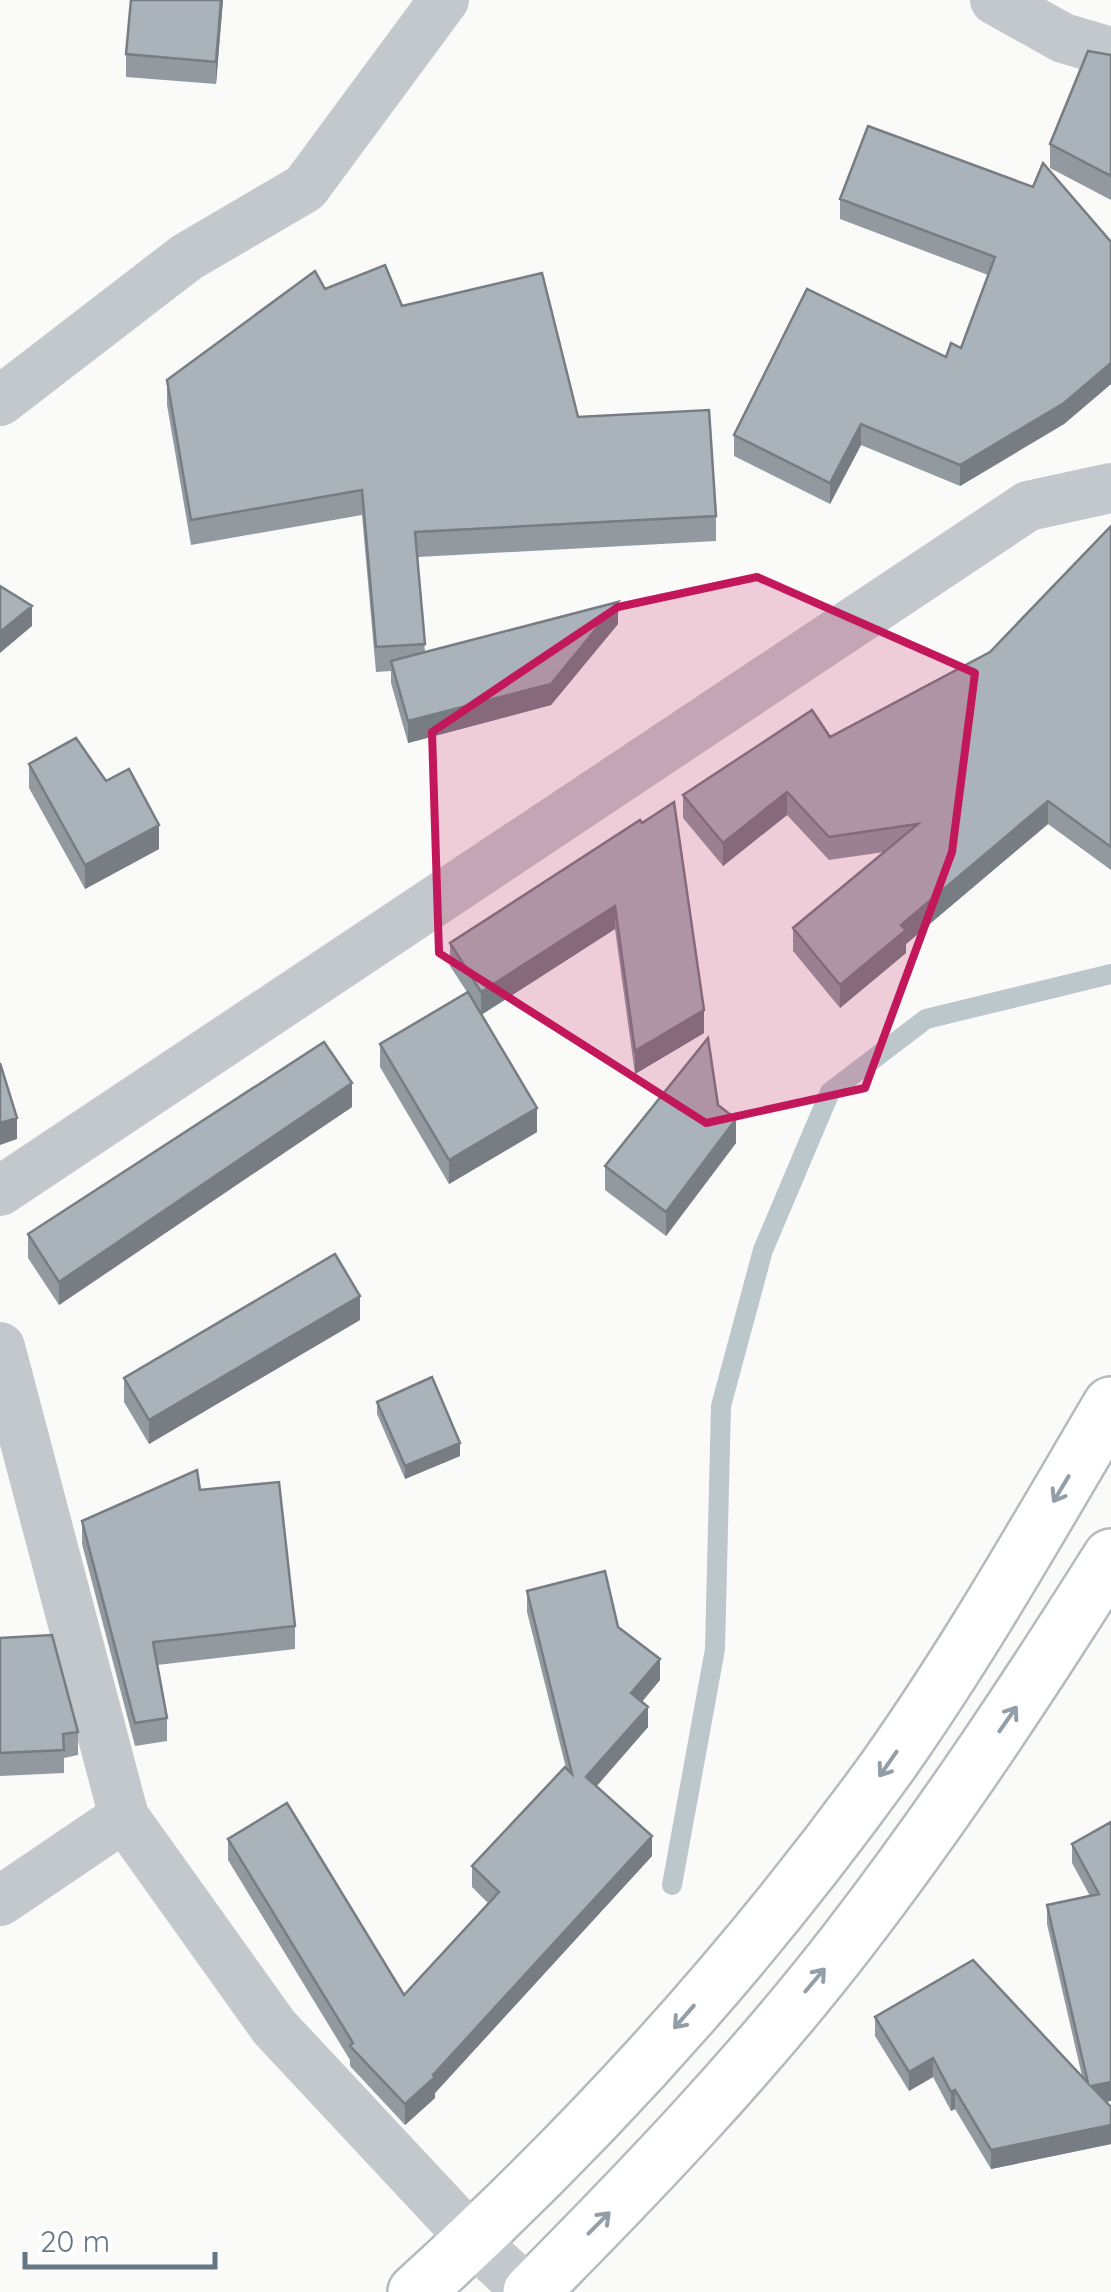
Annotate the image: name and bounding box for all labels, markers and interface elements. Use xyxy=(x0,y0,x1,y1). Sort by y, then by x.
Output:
one-way arrow xyxy=(1051,1474,1071,1503)
one-way arrow xyxy=(997,1706,1018,1733)
one-way arrow xyxy=(878,1750,899,1777)
one-way arrow xyxy=(803,1967,825,1993)
one-way arrow xyxy=(673,2004,696,2029)
scale bar xyxy=(25,2207,215,2269)
one-way arrow xyxy=(587,2211,611,2235)
text: 20 m xyxy=(40,2222,110,2260)

